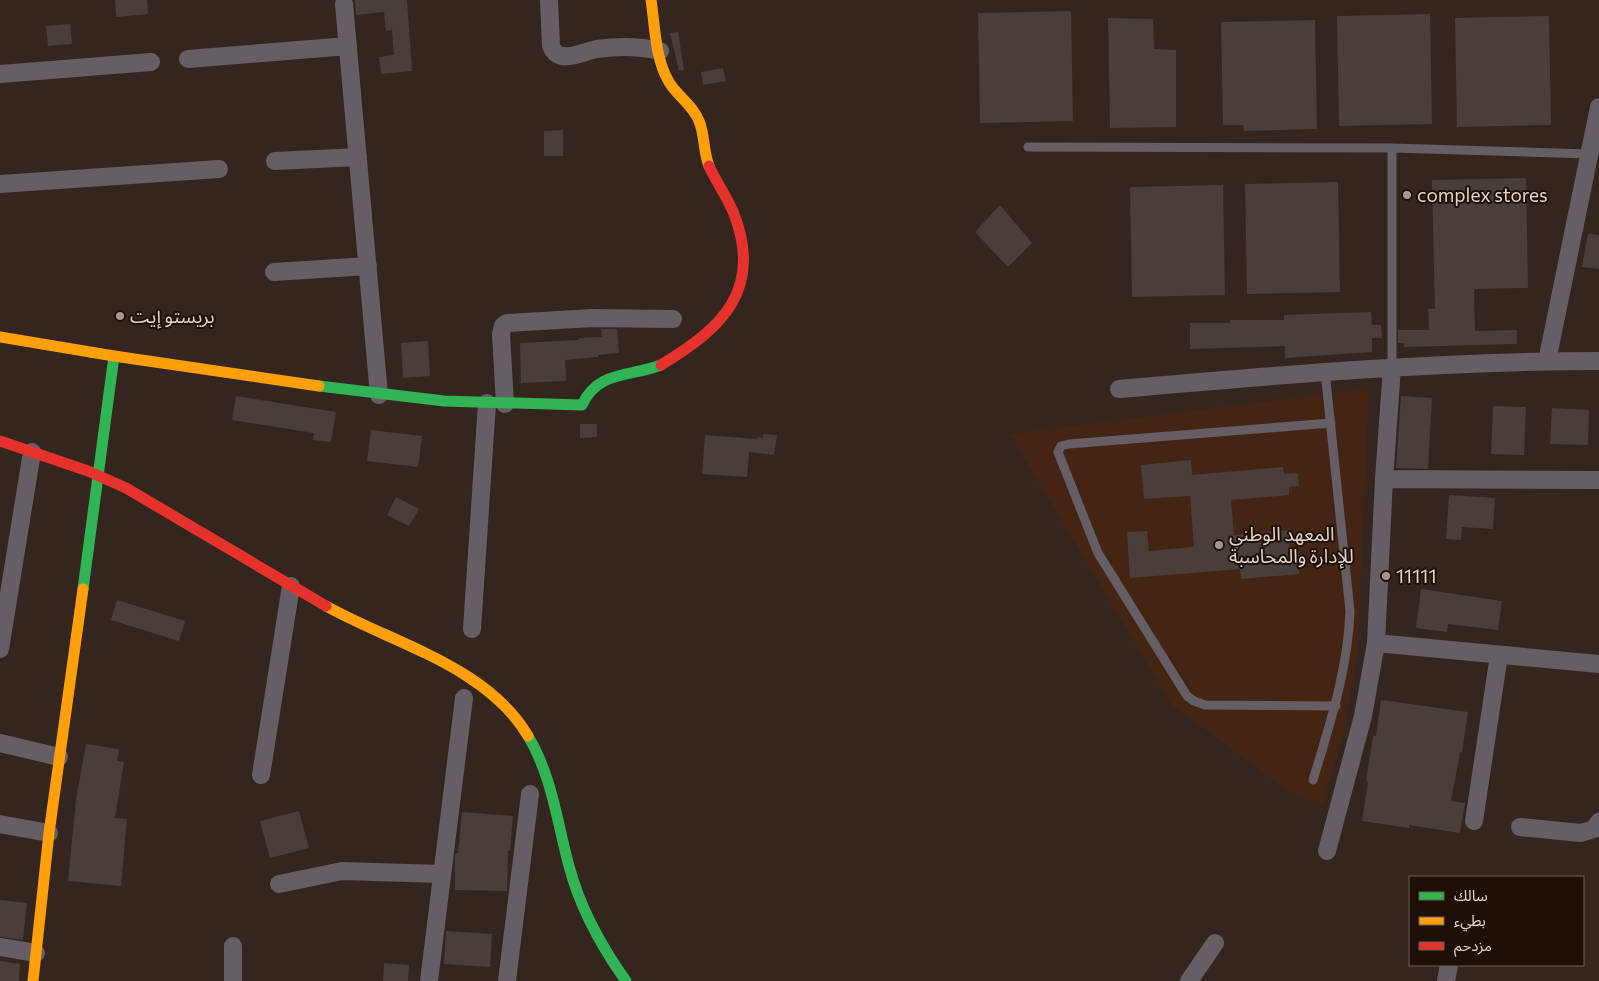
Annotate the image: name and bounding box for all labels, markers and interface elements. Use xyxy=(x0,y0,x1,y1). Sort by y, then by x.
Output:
place label: complex stores xyxy=(1417,183,1548,206)
marker: complex stores xyxy=(1401,189,1413,201)
place label: بريستو إيت xyxy=(130,304,215,329)
marker: بريستو إيت xyxy=(114,310,126,322)
place label: المعهد الوطني للإدارة والمحاسبة xyxy=(1229,522,1354,569)
marker: المعهد الوطني للإدارة والمحاسبة xyxy=(1213,539,1225,551)
place label: 11111 xyxy=(1396,564,1437,587)
marker: 11111 xyxy=(1380,570,1392,582)
legend xyxy=(1409,876,1584,966)
text: سالك xyxy=(1454,886,1488,904)
text: بطيء xyxy=(1454,911,1486,932)
text: مزدحم xyxy=(1454,936,1492,957)

